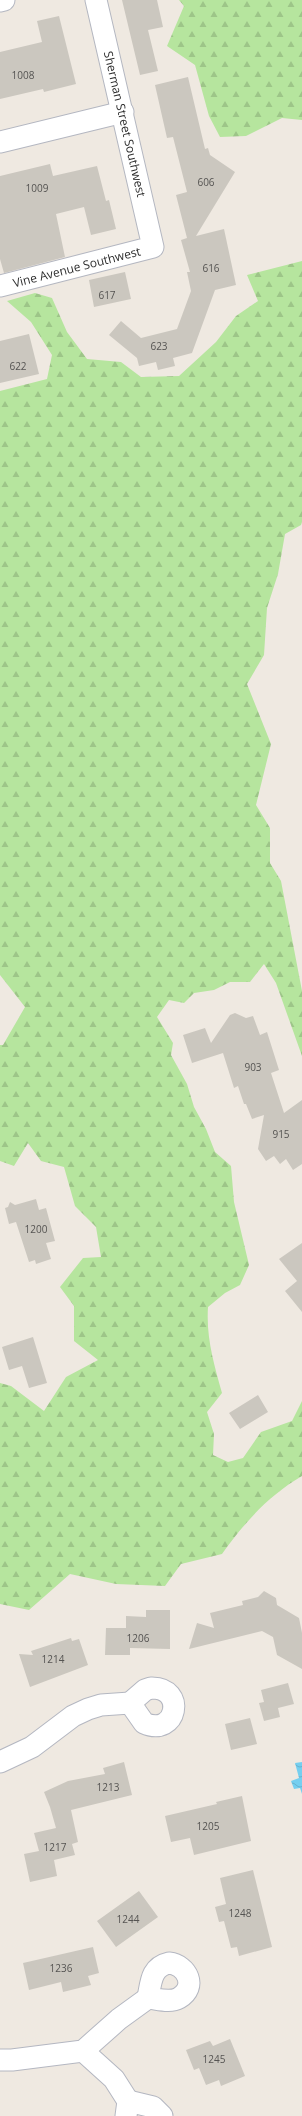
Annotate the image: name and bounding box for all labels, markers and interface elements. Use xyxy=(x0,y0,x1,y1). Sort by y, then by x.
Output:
street label: Sherman Street Southwest xyxy=(100,49,150,199)
house number: 1008 xyxy=(12,68,35,82)
house number: 606 xyxy=(197,175,215,189)
house number: 1009 xyxy=(26,181,49,195)
street label: Vine Avenue Southwest xyxy=(11,242,142,291)
house number: 616 xyxy=(202,261,220,275)
house number: 617 xyxy=(98,288,116,302)
house number: 623 xyxy=(150,339,168,353)
house number: 622 xyxy=(9,359,27,373)
house number: 903 xyxy=(244,1060,262,1074)
house number: 915 xyxy=(272,1127,290,1141)
house number: 1200 xyxy=(25,1222,48,1236)
house number: 1206 xyxy=(127,1631,150,1645)
house number: 1214 xyxy=(42,1652,65,1666)
house number: 1213 xyxy=(97,1780,120,1794)
house number: 1205 xyxy=(197,1819,220,1833)
house number: 1217 xyxy=(44,1840,67,1854)
house number: 1248 xyxy=(229,1906,252,1920)
house number: 1244 xyxy=(117,1912,140,1926)
house number: 1236 xyxy=(50,1961,73,1975)
house number: 1245 xyxy=(203,2052,226,2066)

